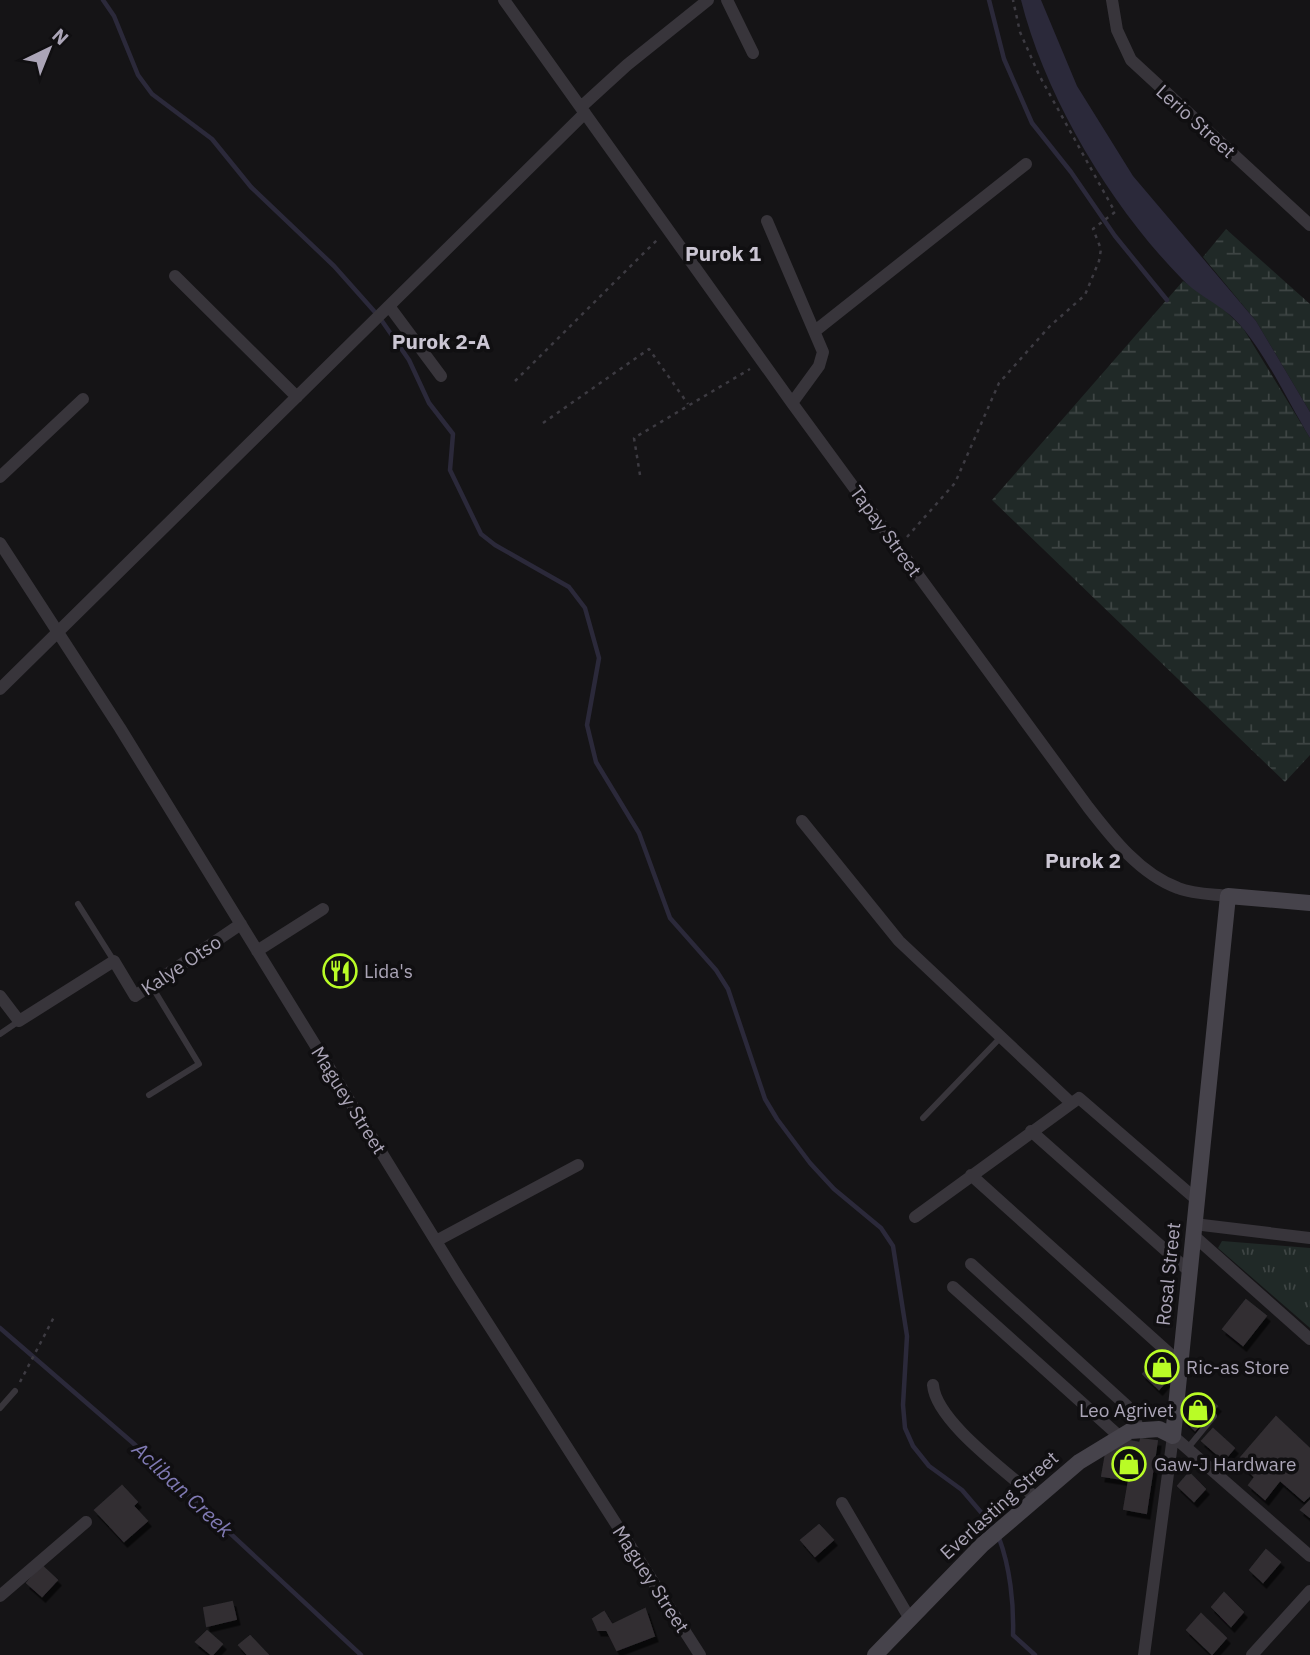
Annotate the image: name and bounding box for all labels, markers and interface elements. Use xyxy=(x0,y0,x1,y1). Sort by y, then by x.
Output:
north arrow xyxy=(14,14,84,84)
text: N xyxy=(47,23,74,50)
street label: Lerio Street xyxy=(1151,79,1241,163)
district label: Purok 1 xyxy=(685,239,761,267)
district label: Purok 2-A xyxy=(392,327,490,355)
street label: Tapay Street xyxy=(845,481,927,581)
district label: Purok 2 xyxy=(1045,846,1121,874)
street label: Kalye Otso xyxy=(136,930,226,1000)
restaurant icon: Lida's xyxy=(321,952,359,990)
place label: Lida's xyxy=(364,959,413,983)
street label: Maguey Street xyxy=(306,1042,392,1158)
street label: Rosal Street xyxy=(1151,1221,1185,1327)
shop icon: Ric-as Store xyxy=(1143,1348,1181,1386)
place label: Ric-as Store xyxy=(1186,1355,1290,1379)
shop icon: Leo Agrivet xyxy=(1179,1391,1217,1429)
place label: Leo Agrivet xyxy=(1079,1398,1174,1422)
water label: Acliban Creek xyxy=(126,1435,240,1544)
shop icon: Gaw-J Hardware xyxy=(1110,1445,1148,1483)
street label: Everlasting Street xyxy=(935,1446,1063,1564)
place label: Gaw-J Hardware xyxy=(1154,1452,1296,1476)
street label: Maguey Street xyxy=(608,1521,694,1637)

